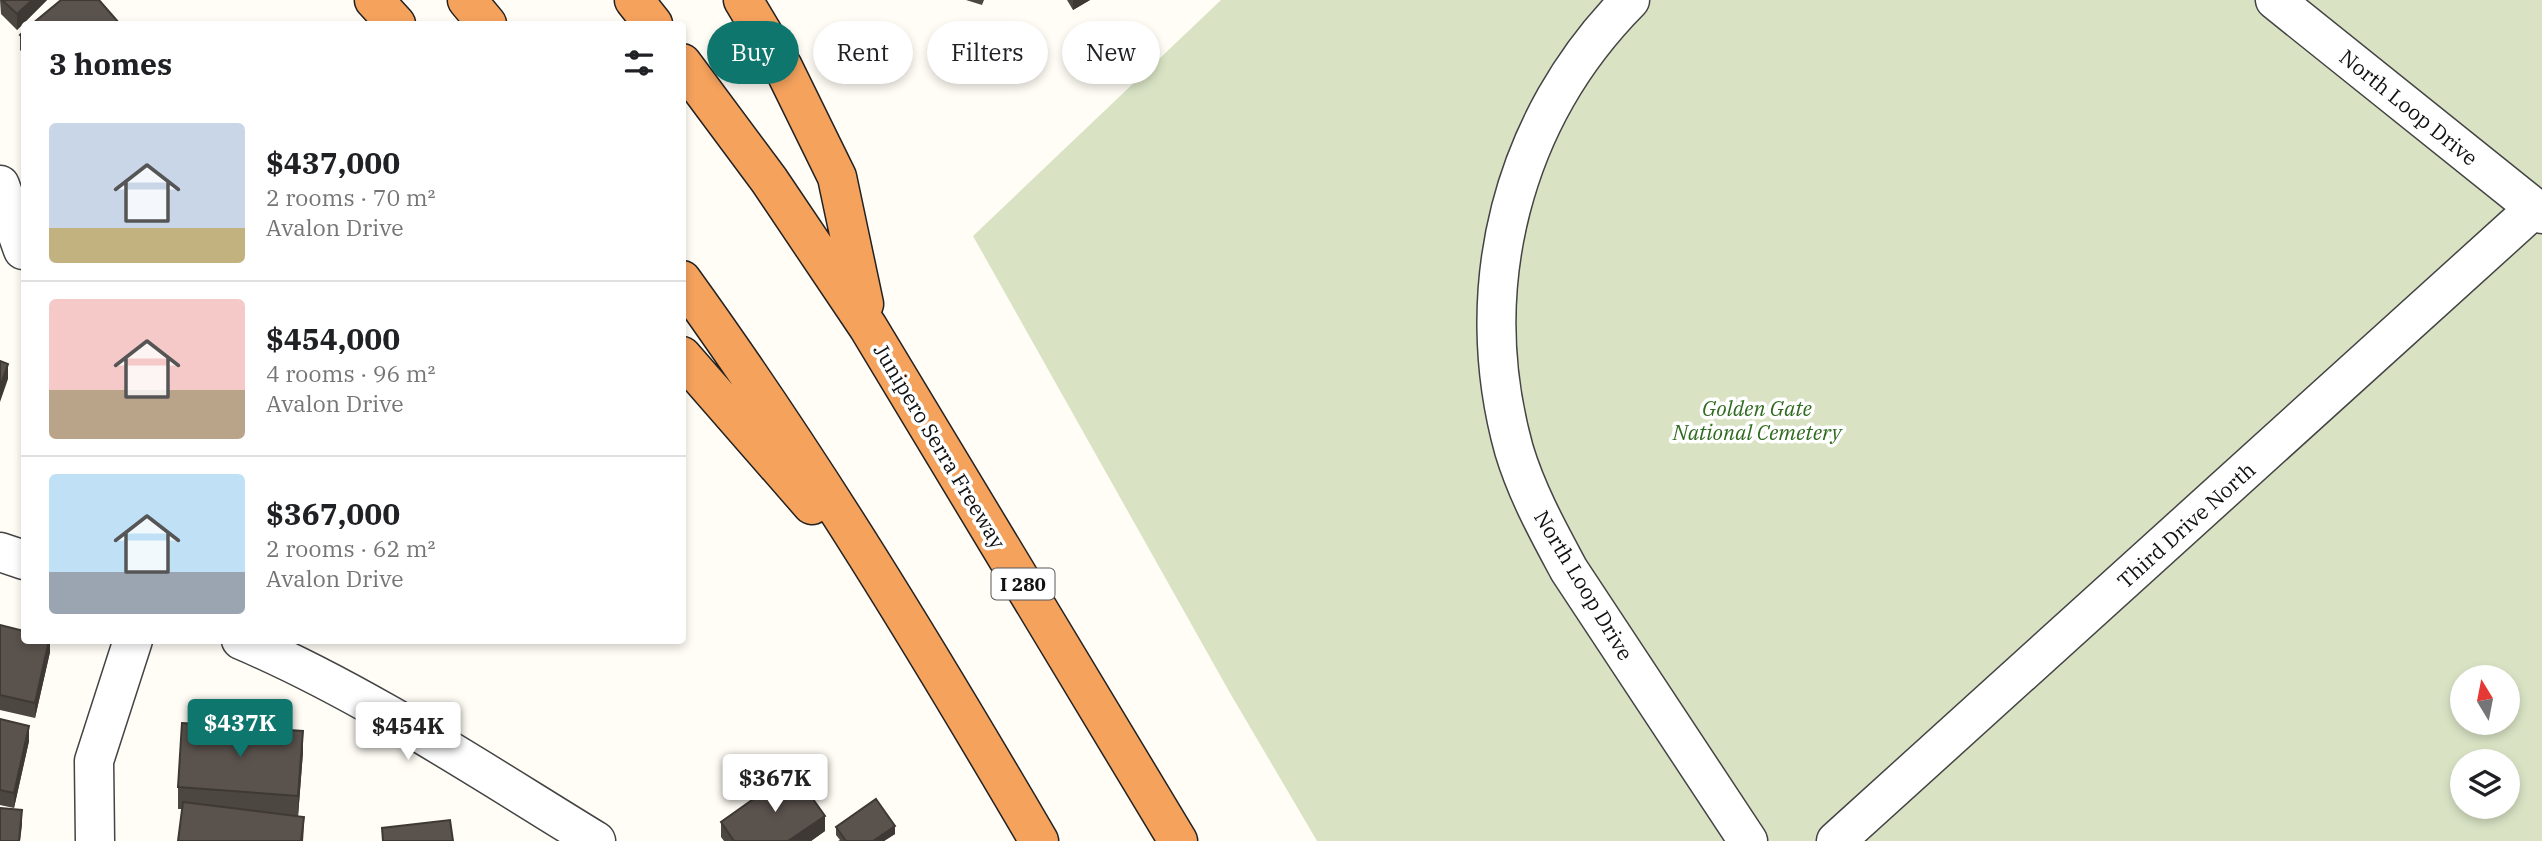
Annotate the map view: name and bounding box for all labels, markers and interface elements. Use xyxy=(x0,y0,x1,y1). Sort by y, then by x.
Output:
chip: Buy xyxy=(707,21,799,84)
chip: Rent xyxy=(813,21,913,84)
chip: Filters xyxy=(927,21,1048,84)
chip: New xyxy=(1062,21,1160,84)
street label: North Loop Drive xyxy=(2334,43,2484,171)
text: 3 homes xyxy=(49,44,172,83)
icon: filters xyxy=(620,44,658,82)
text: $437,000 xyxy=(266,143,400,182)
icon: home xyxy=(105,151,189,235)
text: 2 rooms · 70 m² xyxy=(266,182,436,212)
text: Avalon Drive xyxy=(266,212,404,242)
text: $454,000 xyxy=(266,319,400,358)
icon: home xyxy=(105,327,189,411)
street label: Junipero Serra Freeway xyxy=(868,338,1013,554)
text: 4 rooms · 96 m² xyxy=(266,358,436,388)
text: Avalon Drive xyxy=(266,388,404,418)
park label: Golden Gate National Cemetery xyxy=(1672,394,1844,446)
street label: Third Drive North xyxy=(2111,456,2261,594)
text: $367,000 xyxy=(266,494,400,533)
icon: home xyxy=(105,502,189,586)
street label: North Loop Drive xyxy=(1528,505,1640,665)
text: 2 rooms · 62 m² xyxy=(266,533,436,563)
text: Avalon Drive xyxy=(266,563,404,593)
road number: I 280 xyxy=(992,568,1054,600)
north arrow xyxy=(2450,665,2520,735)
map controls xyxy=(2450,665,2520,819)
pin: $437K xyxy=(191,700,289,759)
pin: $454K xyxy=(359,702,457,762)
text: $437K xyxy=(204,707,276,737)
text: $454K xyxy=(372,710,444,740)
button: layers xyxy=(2450,749,2520,819)
pin: $367K xyxy=(726,754,824,814)
text: $367K xyxy=(739,762,811,792)

